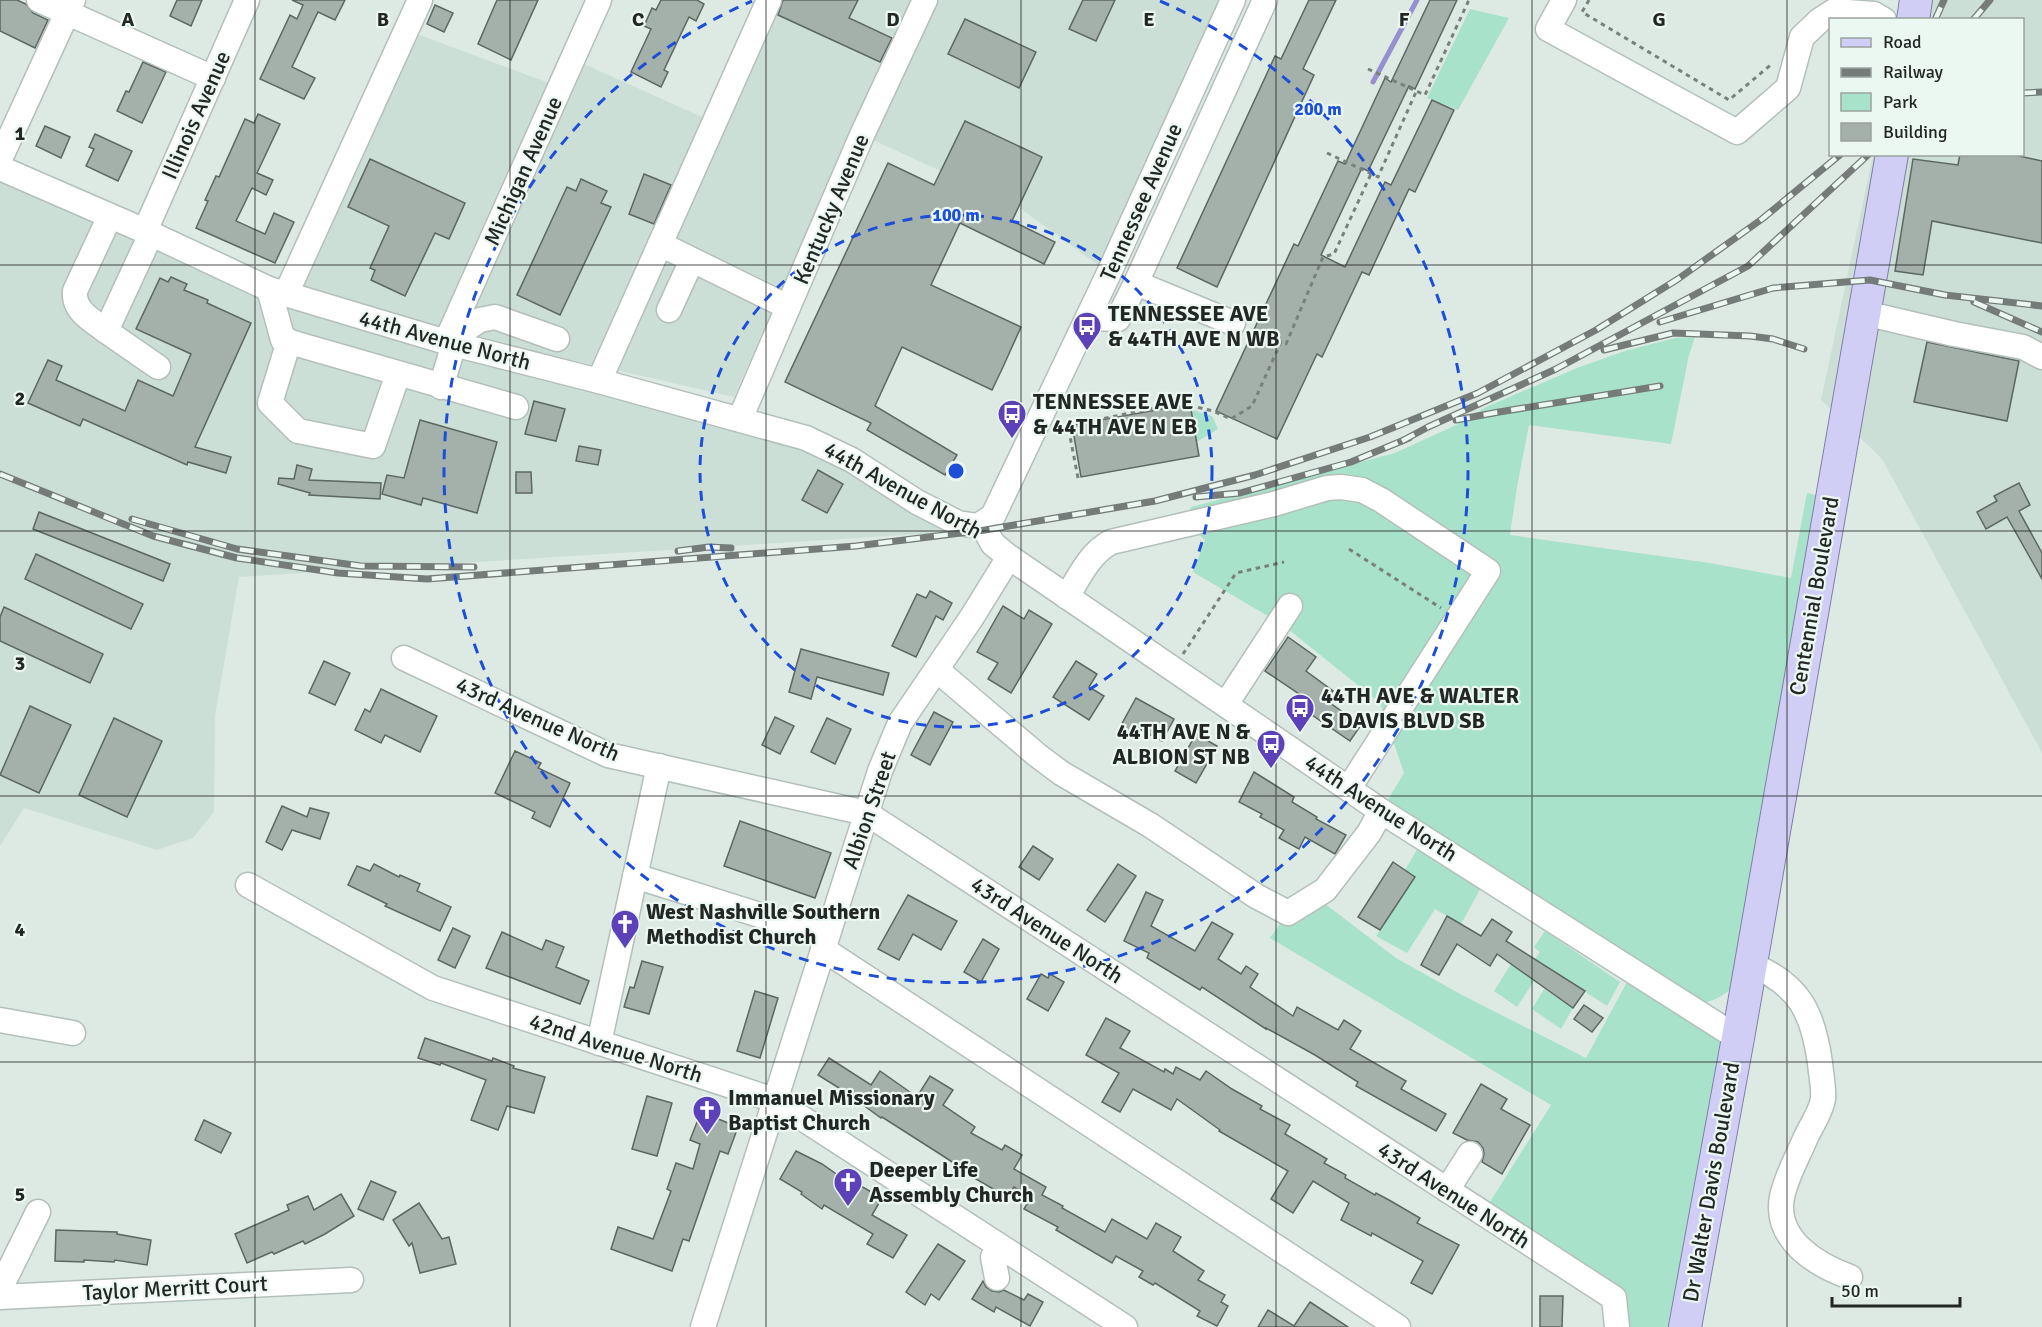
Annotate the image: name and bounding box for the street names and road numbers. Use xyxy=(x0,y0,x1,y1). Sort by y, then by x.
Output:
street label: Illinois Avenue xyxy=(156,47,236,183)
street label: Michigan Avenue xyxy=(478,92,568,250)
street label: Tennessee Avenue xyxy=(1094,119,1188,285)
street label: Kentucky Avenue xyxy=(787,130,875,288)
street label: 44th Avenue North xyxy=(356,304,534,376)
street label: 44th Avenue North xyxy=(819,435,987,545)
street label: Centennial Boulevard xyxy=(1783,494,1845,698)
street label: 43rd Avenue North xyxy=(452,671,624,767)
street label: Albion Street xyxy=(836,747,902,872)
street label: 44th Avenue North xyxy=(1300,749,1462,867)
street label: 43rd Avenue North xyxy=(966,871,1128,989)
street label: 42nd Avenue North xyxy=(526,1007,706,1089)
street label: Dr Walter Davis Boulevard xyxy=(1677,1060,1745,1304)
street label: 43rd Avenue North xyxy=(1373,1136,1535,1254)
street label: Taylor Merritt Court xyxy=(82,1270,269,1306)

